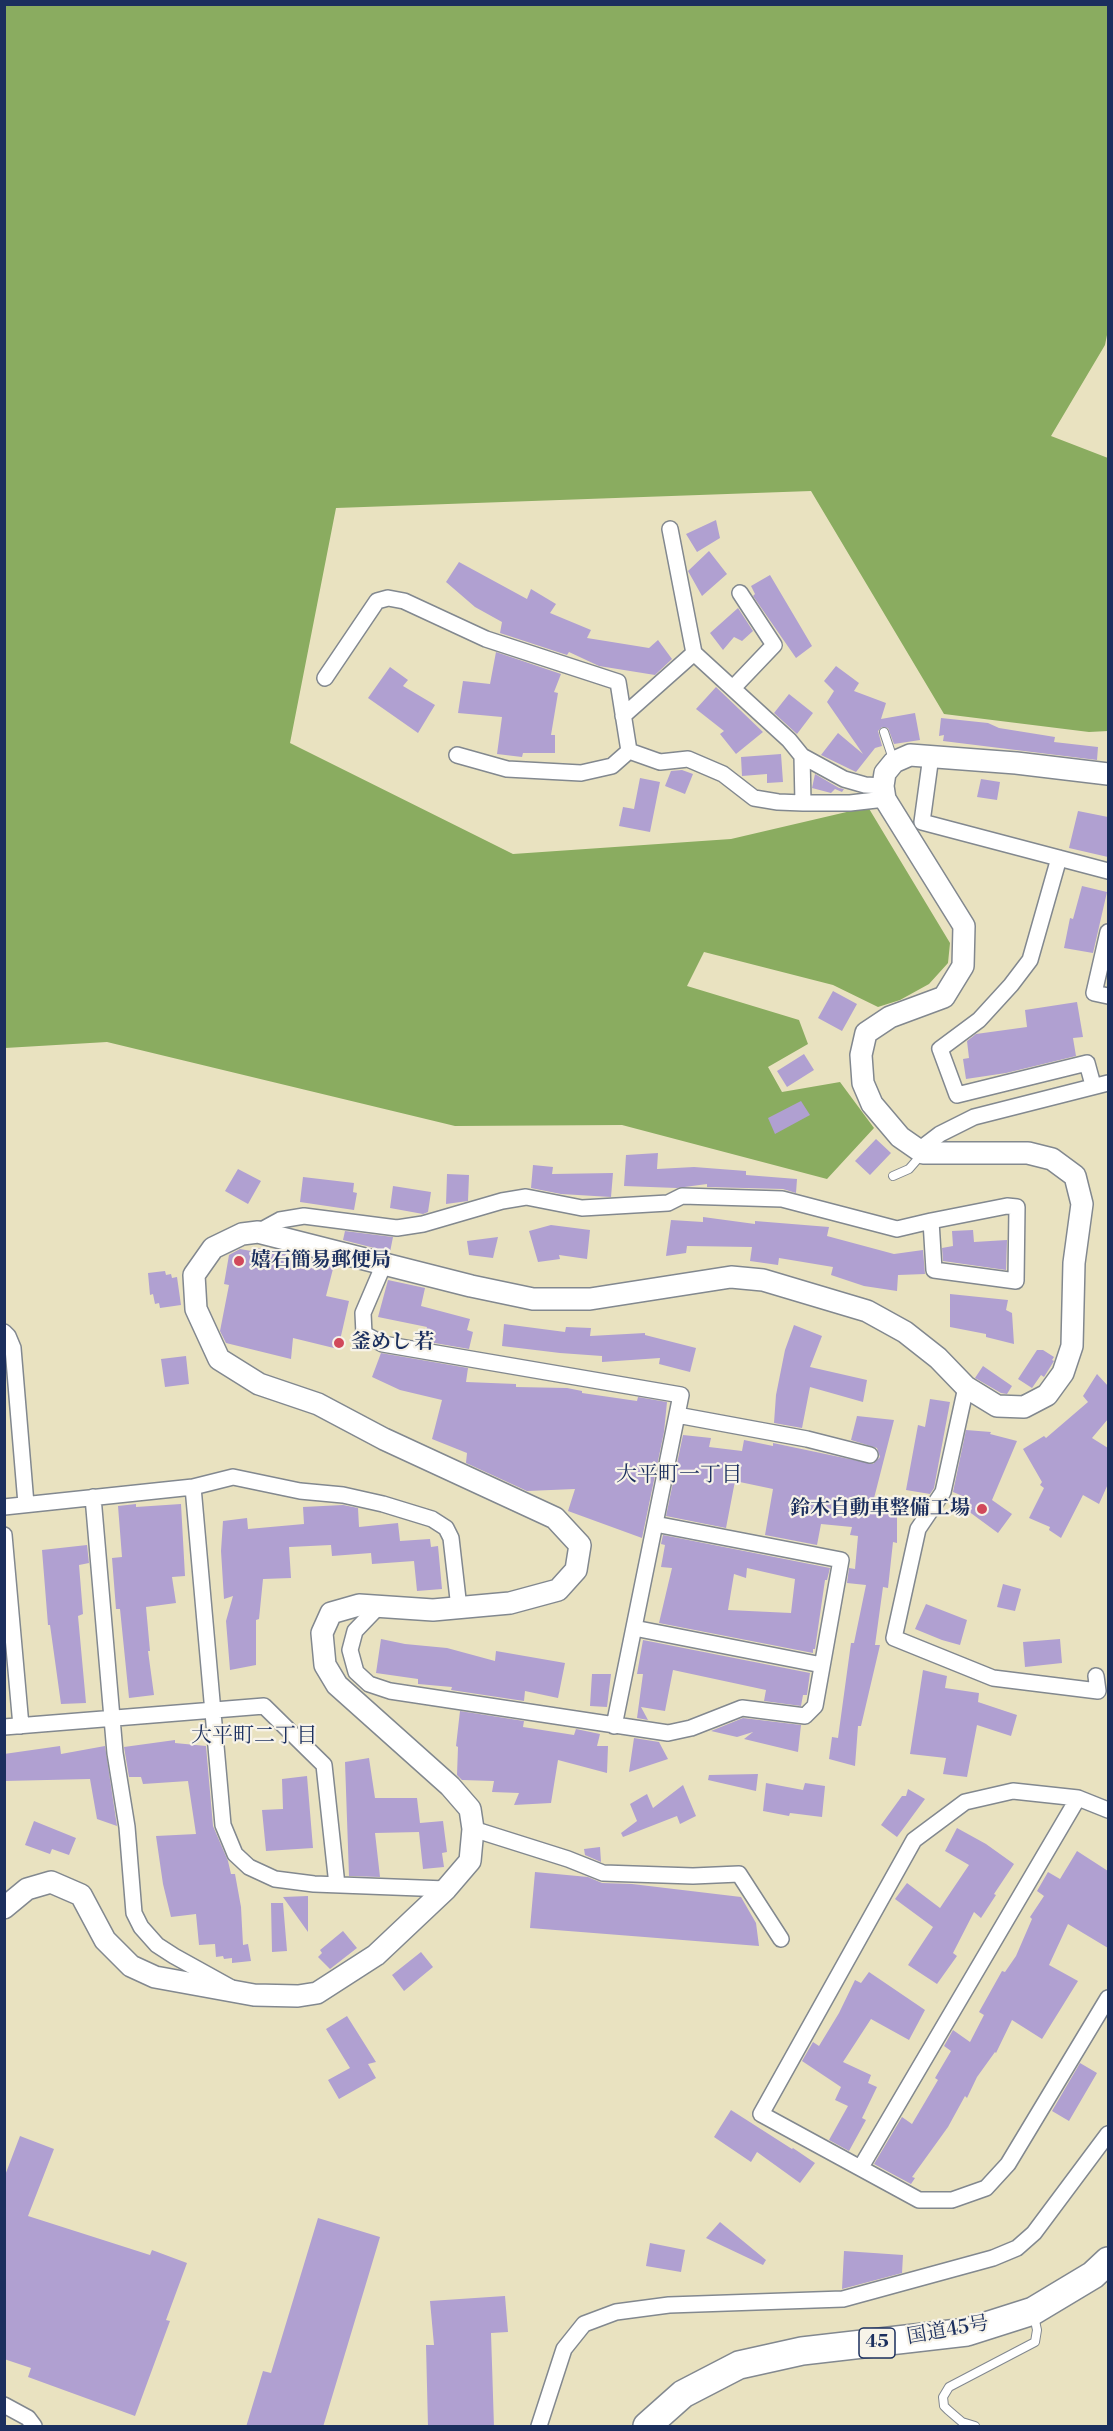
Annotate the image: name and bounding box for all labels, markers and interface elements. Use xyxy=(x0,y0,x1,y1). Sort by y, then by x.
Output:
place label: 嬉石簡易郵便局 xyxy=(251,1249,391,1273)
marker: 嬉石簡易郵便局 xyxy=(232,1254,246,1268)
place label: 釜めし 若 xyxy=(351,1331,434,1355)
marker: 釜めし 若 xyxy=(332,1336,346,1350)
district label: 大平町一丁目 xyxy=(616,1463,742,1489)
place label: 鈴木自動車整備工場 xyxy=(790,1497,970,1521)
marker: 鈴木自動車整備工場 xyxy=(975,1502,989,1516)
district label: 大平町二丁目 xyxy=(191,1724,317,1750)
street label: 国道45号 xyxy=(905,2312,991,2350)
road number: 45 xyxy=(859,2328,895,2358)

